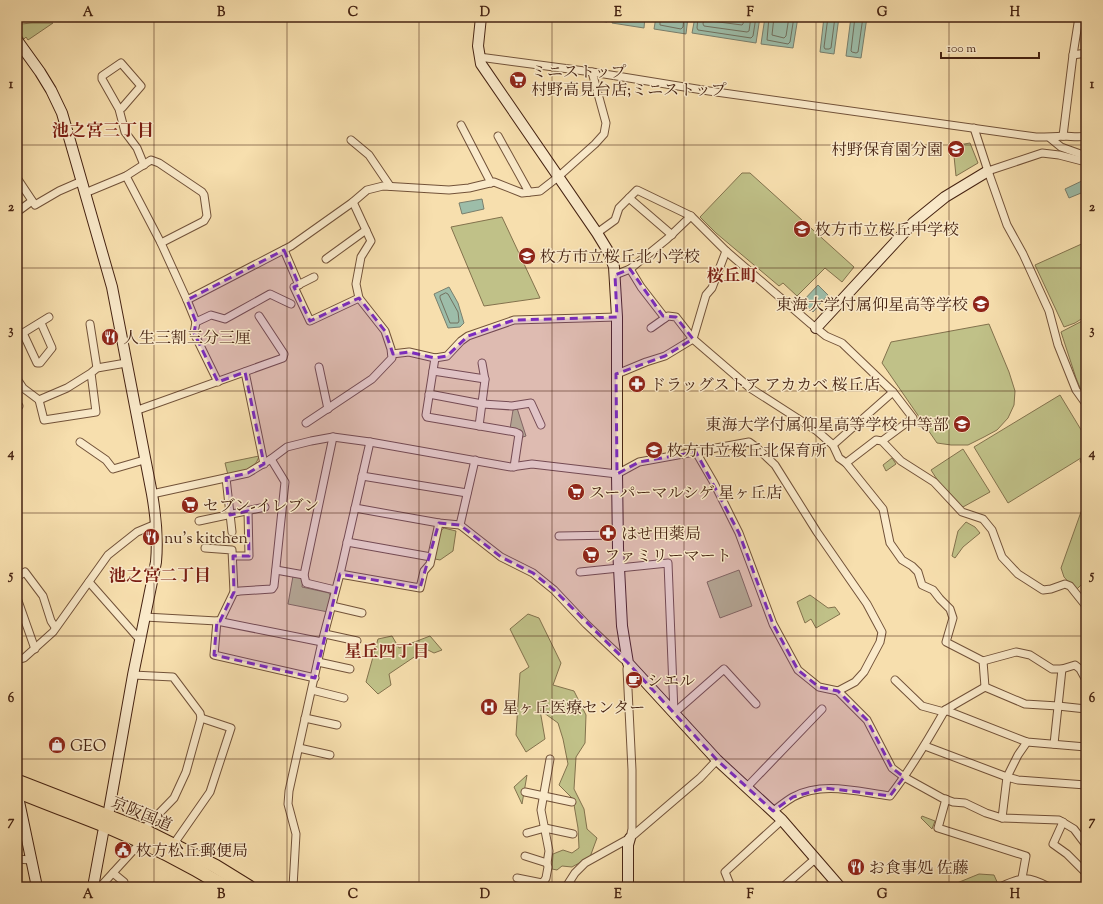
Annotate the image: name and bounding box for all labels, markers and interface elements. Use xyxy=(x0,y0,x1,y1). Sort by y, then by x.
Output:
text: A xyxy=(83,4,94,22)
text: B xyxy=(217,4,226,22)
text: C xyxy=(348,4,358,22)
text: D xyxy=(480,4,490,22)
text: E xyxy=(614,4,622,22)
text: F xyxy=(746,4,754,22)
text: G xyxy=(877,4,888,22)
text: H xyxy=(1010,4,1021,22)
scale bar xyxy=(941,34,1039,60)
text: 100 m xyxy=(947,40,976,58)
place label: ミニストップ 村野高見台店;ミニストップ xyxy=(531,62,727,103)
supermarket icon: ミニストップ 村野高見台店;ミニストップ xyxy=(508,70,528,90)
text: 1 xyxy=(9,76,14,94)
text: 1 xyxy=(1090,76,1095,94)
district label: 池之宮三丁目 xyxy=(52,120,154,144)
school or university icon: 村野保育園分園 xyxy=(946,139,966,159)
place label: 村野保育園分園 xyxy=(831,140,943,163)
text: 2 xyxy=(8,199,15,217)
text: 2 xyxy=(1089,199,1096,217)
school or university icon: 枚方市立桜丘中学校 xyxy=(792,219,812,239)
place label: 枚方市立桜丘中学校 xyxy=(815,220,959,243)
school or university icon: 枚方市立桜丘北小学校 xyxy=(517,246,537,266)
place label: 枚方市立桜丘北小学校 xyxy=(540,247,700,270)
district label: 桜丘町 xyxy=(707,265,758,289)
school or university icon: 東海大学付属仰星高等学校 xyxy=(971,294,991,314)
place label: 東海大学付属仰星高等学校 xyxy=(776,295,968,318)
text: 3 xyxy=(8,322,14,340)
text: 3 xyxy=(1089,322,1095,340)
restaurant icon: 人生三割三分三厘 xyxy=(100,327,120,347)
place label: 人生三割三分三厘 xyxy=(123,328,251,351)
pharmacy icon: ドラッグストア アカカベ 桜丘店 xyxy=(627,374,647,394)
place label: ドラッグストア アカカベ 桜丘店 xyxy=(650,375,880,398)
school or university icon: 東海大学付属仰星高等学校 中等部 xyxy=(952,414,972,434)
place label: 東海大学付属仰星高等学校 中等部 xyxy=(706,415,949,438)
school or university icon: 枚方市立桜丘北保育所 xyxy=(644,440,664,460)
place label: 枚方市立桜丘北保育所 xyxy=(667,441,827,464)
text: 4 xyxy=(7,445,15,463)
text: 4 xyxy=(1088,445,1096,463)
supermarket icon: スーパーマルシゲ 星ヶ丘店 xyxy=(566,482,586,502)
place label: スーパーマルシゲ 星ヶ丘店 xyxy=(589,483,782,506)
supermarket icon: セブン-イレブン xyxy=(180,495,200,515)
place label: セブン-イレブン xyxy=(203,496,319,519)
pharmacy icon: はせ田薬局 xyxy=(598,523,618,543)
place label: はせ田薬局 xyxy=(621,524,701,547)
restaurant icon: nu's kitchen xyxy=(141,527,161,547)
place label: nu's kitchen xyxy=(164,528,248,551)
supermarket icon: ファミリーマート xyxy=(581,545,601,565)
place label: ファミリーマート xyxy=(604,546,732,569)
district label: 池之宮二丁目 xyxy=(109,565,211,589)
text: 5 xyxy=(8,567,14,585)
text: 5 xyxy=(1089,567,1095,585)
district label: 星丘四丁目 xyxy=(345,641,430,665)
cafe icon: シエル xyxy=(624,670,644,690)
place label: シエル xyxy=(647,671,695,694)
text: 6 xyxy=(8,690,15,708)
text: 6 xyxy=(1089,690,1096,708)
hospital icon: 星ヶ丘医療センター xyxy=(479,697,499,717)
place label: 星ヶ丘医療センター xyxy=(502,698,645,721)
shop icon: GEO xyxy=(47,735,67,755)
place label: GEO xyxy=(70,736,106,759)
street label: 京阪国道 xyxy=(107,792,175,838)
text: 7 xyxy=(8,813,15,831)
text: 7 xyxy=(1089,813,1096,831)
public building icon: 枚方松丘郵便局 xyxy=(113,840,133,860)
place label: 枚方松丘郵便局 xyxy=(136,841,248,864)
restaurant icon: お食事処 佐藤 xyxy=(846,857,866,877)
place label: お食事処 佐藤 xyxy=(869,858,968,881)
text: A xyxy=(83,886,94,904)
text: B xyxy=(217,886,226,904)
text: C xyxy=(348,886,358,904)
text: D xyxy=(480,886,490,904)
text: E xyxy=(614,886,622,904)
text: F xyxy=(746,886,754,904)
text: G xyxy=(877,886,888,904)
text: H xyxy=(1010,886,1021,904)

